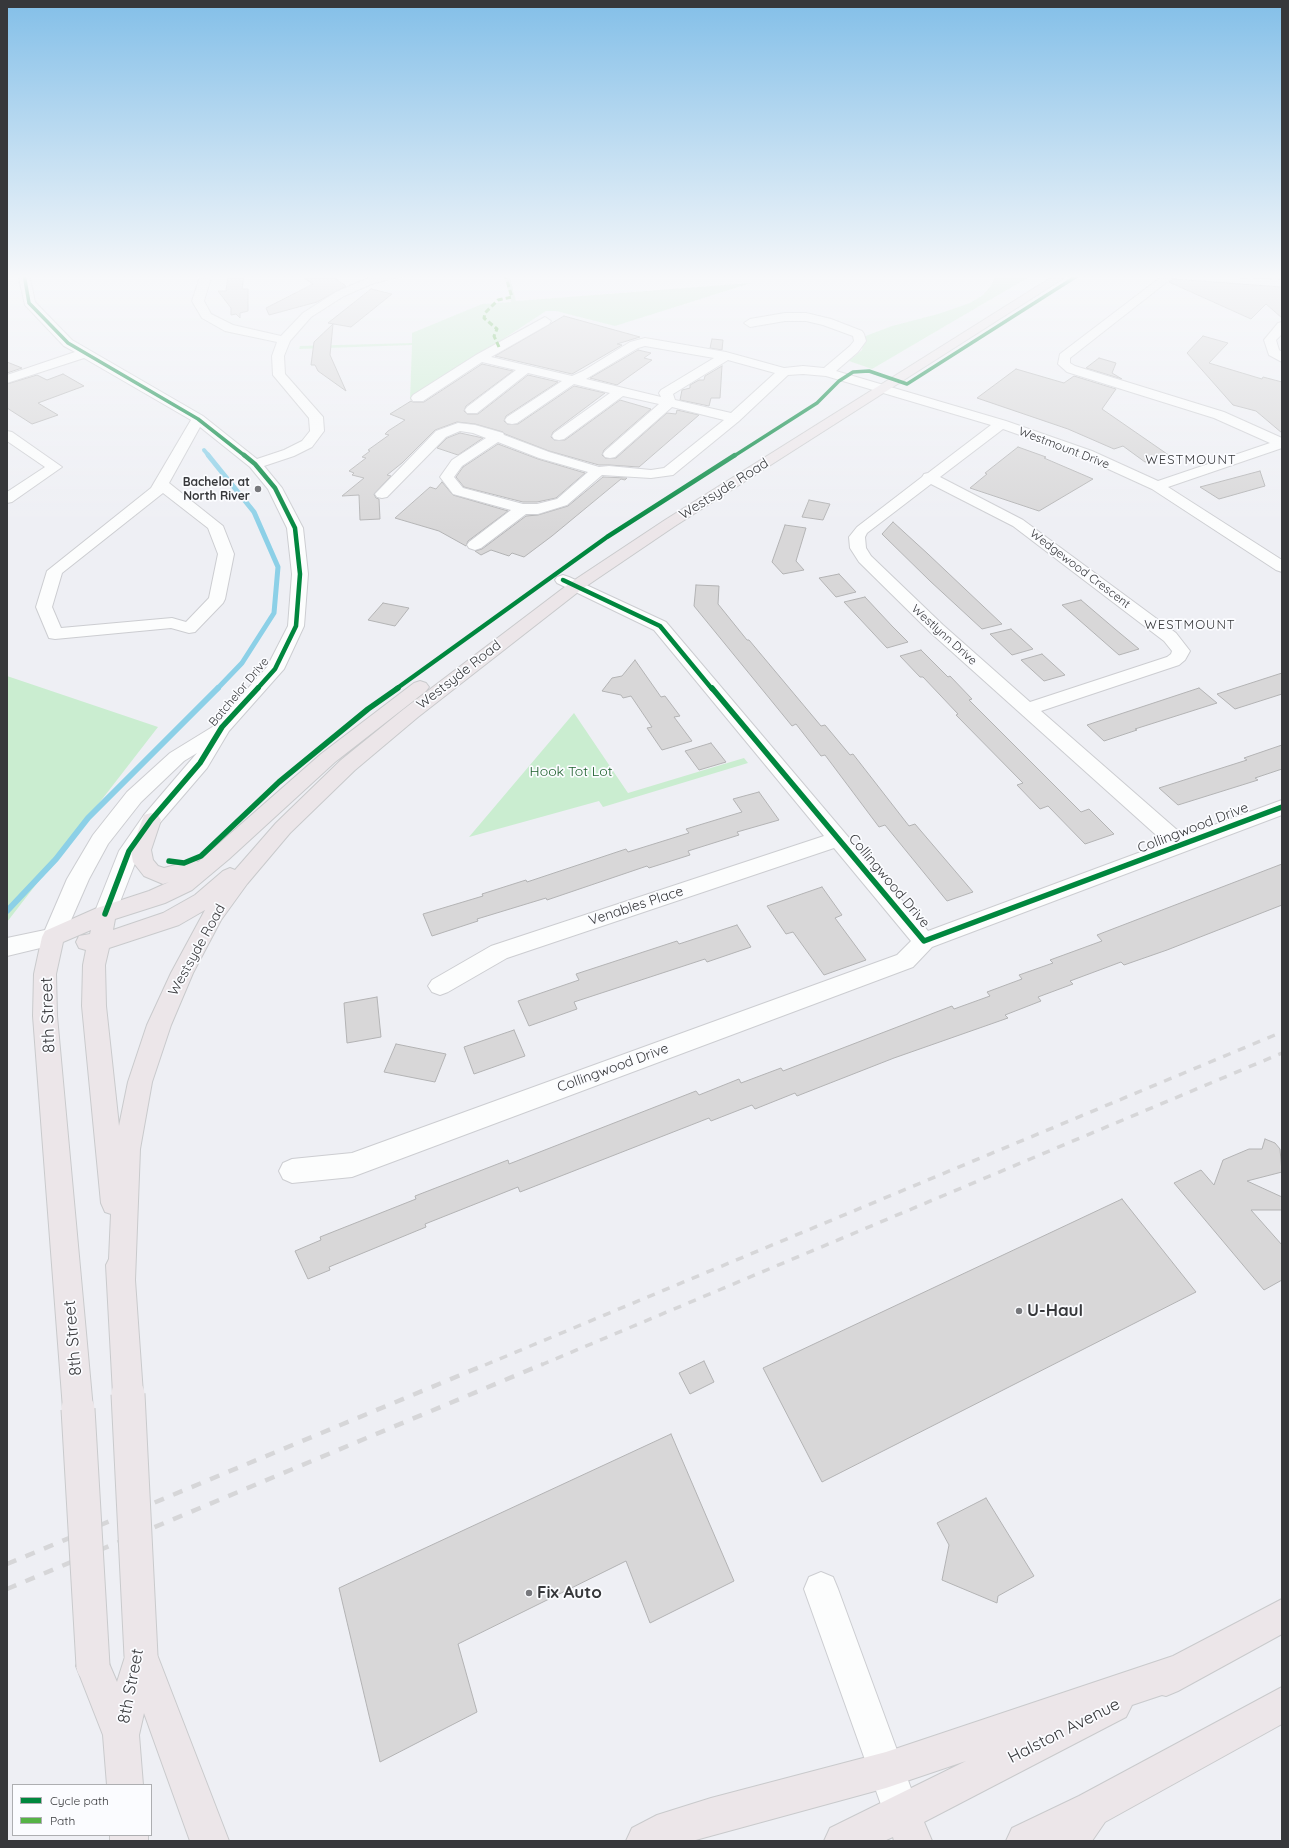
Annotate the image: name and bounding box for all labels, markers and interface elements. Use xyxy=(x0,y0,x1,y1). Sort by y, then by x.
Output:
street label: Westmount Drive xyxy=(1017,424,1111,472)
district label: WESTMOUNT xyxy=(1145,452,1237,468)
street label: Westsyde Road xyxy=(676,455,772,523)
place label: Bachelor at North River xyxy=(183,475,250,503)
marker: Bachelor at North River xyxy=(253,484,263,494)
street label: Wedgewood Crescent xyxy=(1027,526,1133,612)
street label: Westlynn Drive xyxy=(908,602,980,668)
district label: WESTMOUNT xyxy=(1144,617,1236,633)
street label: Westsyde Road xyxy=(414,637,504,713)
street label: Batchelor Drive xyxy=(206,655,272,729)
park label: Hook Tot Lot xyxy=(530,764,612,780)
street label: Collingwood Drive xyxy=(1135,799,1251,857)
street label: Collingwood Drive xyxy=(845,831,933,931)
street label: Venables Place xyxy=(587,883,685,929)
street label: Westsyde Road xyxy=(165,901,229,999)
street label: 8th Street xyxy=(36,977,60,1053)
street label: Collingwood Drive xyxy=(555,1040,671,1096)
street label: 8th Street xyxy=(60,1299,86,1377)
place label: U-Haul xyxy=(1027,1301,1083,1321)
marker: U-Haul xyxy=(1014,1306,1024,1316)
place label: Fix Auto xyxy=(537,1583,602,1603)
marker: Fix Auto xyxy=(524,1588,534,1598)
street label: 8th Street xyxy=(114,1647,148,1725)
street label: Halston Avenue xyxy=(1005,1694,1123,1768)
legend xyxy=(12,1784,152,1836)
text: Cycle path xyxy=(50,1793,109,1808)
text: Path xyxy=(50,1813,75,1828)

